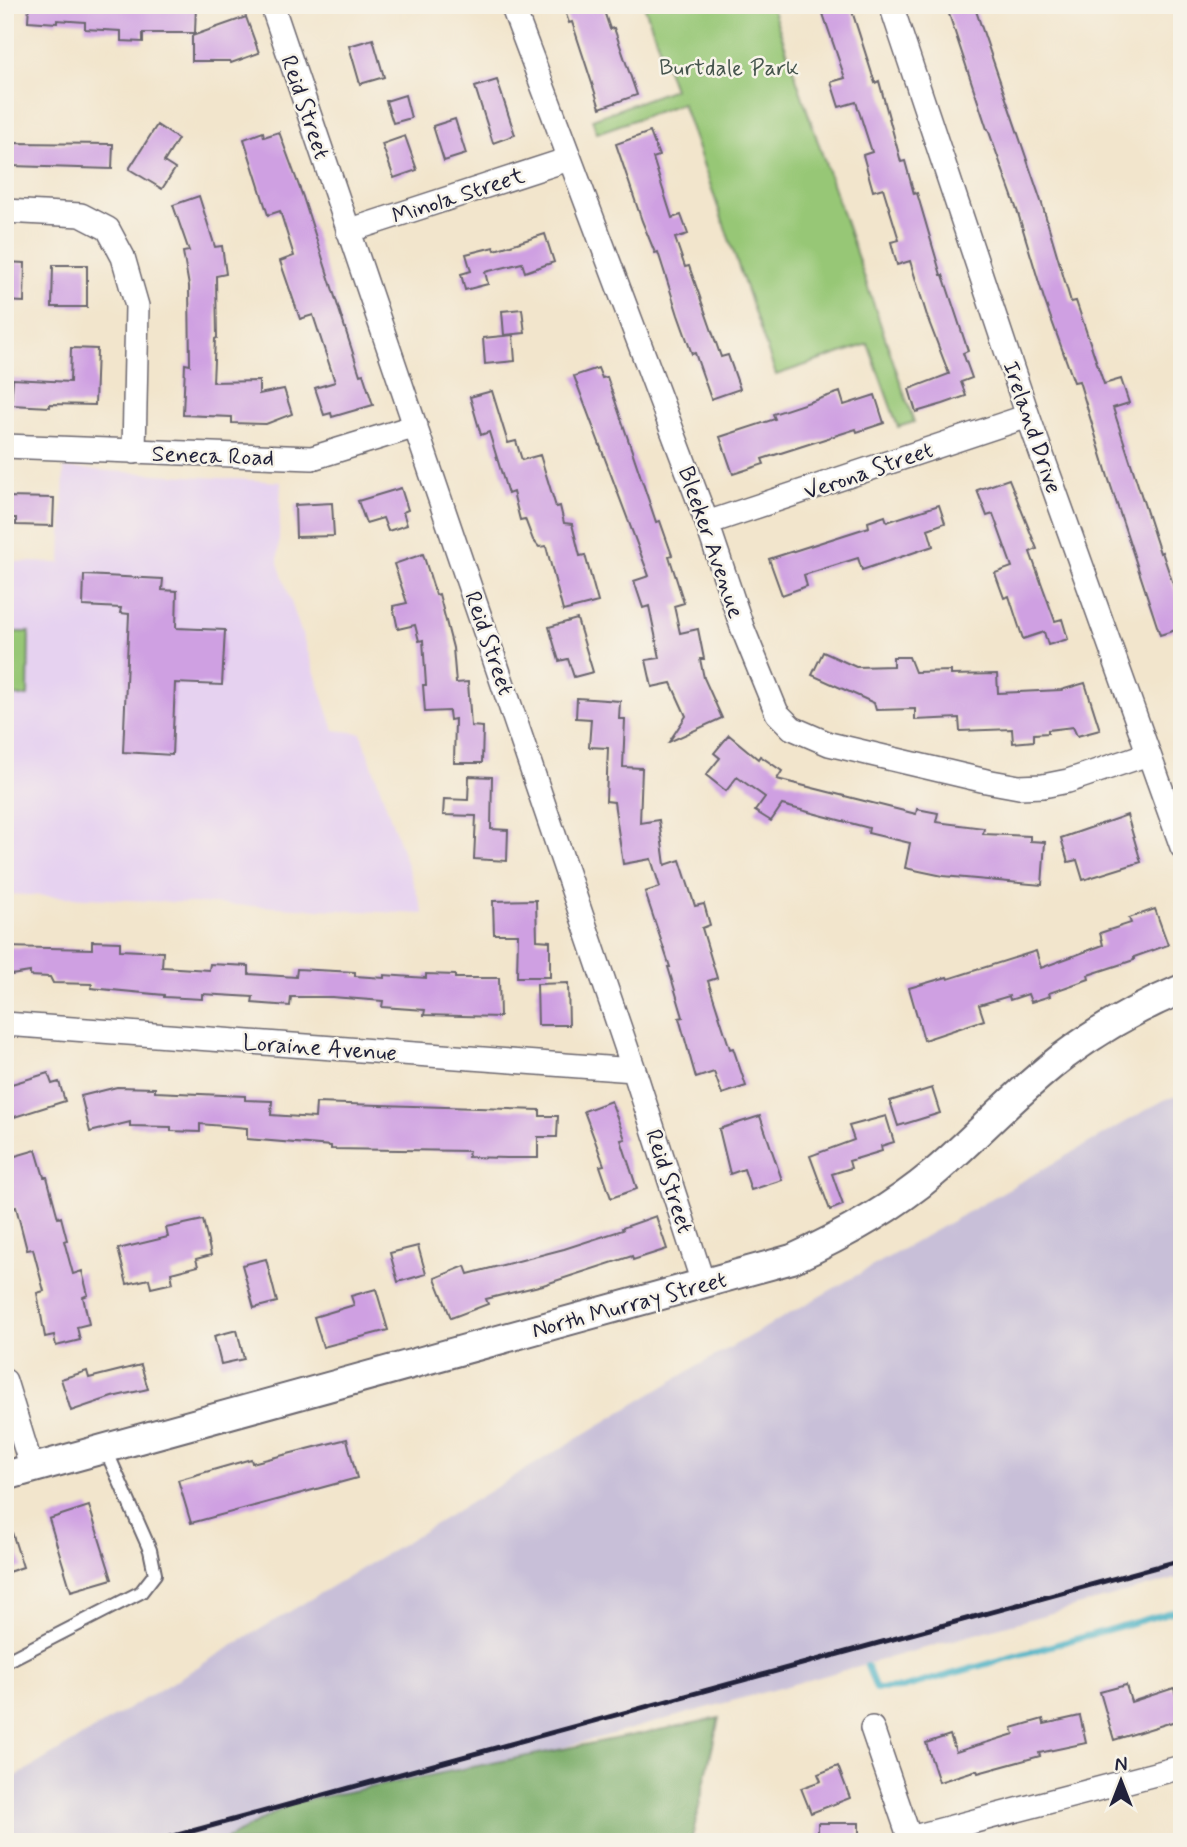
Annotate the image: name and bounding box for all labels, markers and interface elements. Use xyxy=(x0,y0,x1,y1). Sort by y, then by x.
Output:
street label: Reid Street xyxy=(272,52,336,164)
park label: Burtdale Park xyxy=(659,54,799,84)
street label: Minola Street xyxy=(389,161,529,232)
street label: Ireland Drive xyxy=(994,357,1068,498)
street label: Verona Street xyxy=(800,436,937,508)
street label: Seneca Road xyxy=(151,440,275,474)
street label: Bleeker Avenue xyxy=(670,463,750,623)
street label: Reid Street xyxy=(456,588,520,700)
street label: Loraine Avenue xyxy=(242,1029,398,1069)
street label: Reid Street xyxy=(637,1126,699,1238)
street label: North Murray Street xyxy=(529,1265,730,1346)
north arrow xyxy=(1086,1745,1156,1815)
text: N xyxy=(1115,1753,1127,1778)

